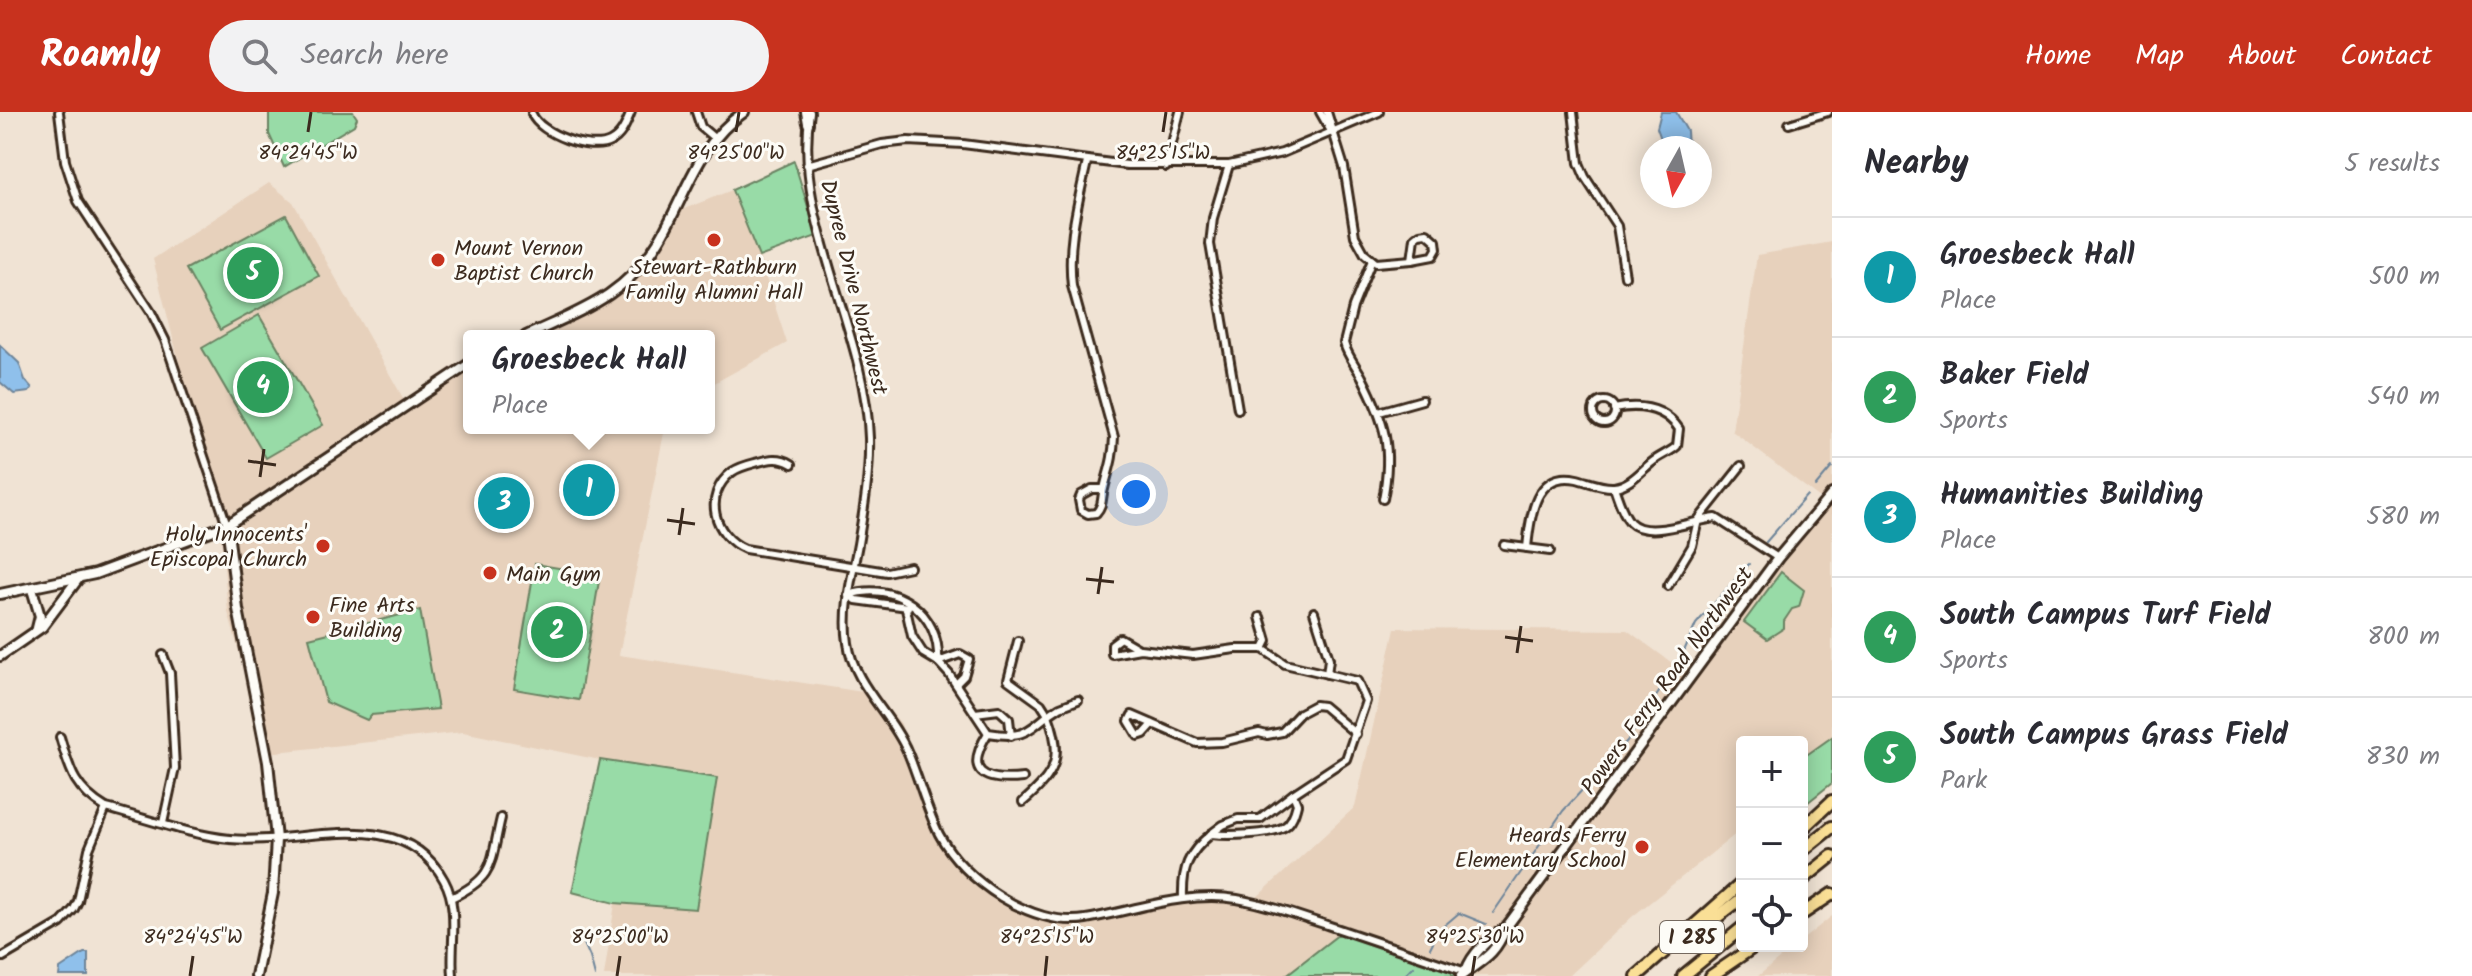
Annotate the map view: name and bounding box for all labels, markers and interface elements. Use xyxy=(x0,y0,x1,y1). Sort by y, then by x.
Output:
search box xyxy=(209,20,769,92)
text: Roamly xyxy=(40,26,161,86)
text: Search here xyxy=(301,32,448,80)
icon: search xyxy=(237,34,281,78)
text: Home xyxy=(2025,34,2091,79)
text: Map xyxy=(2135,34,2184,79)
text: About xyxy=(2228,34,2296,79)
text: Contact xyxy=(2340,34,2432,79)
north arrow xyxy=(1640,136,1712,208)
text: Nearby xyxy=(1864,137,1969,191)
text: 84°24'45"W xyxy=(258,138,358,170)
text: 84°25'00"W xyxy=(687,138,785,170)
text: 84°25'15"W xyxy=(1116,138,1210,170)
text: 5 results xyxy=(2344,143,2440,185)
street label: Dupree Drive Northwest xyxy=(809,176,896,399)
marker: Stewart-Rathburn Family Alumni Hall xyxy=(705,231,723,249)
place label: Mount Vernon Baptist Church xyxy=(454,232,594,292)
text: Groesbeck Hall xyxy=(1940,232,2135,280)
pin: 5 xyxy=(227,243,279,303)
marker: Mount Vernon Baptist Church xyxy=(429,251,447,269)
place label: Stewart-Rathburn Family Alumni Hall xyxy=(625,251,803,311)
text: 1 xyxy=(1886,256,1894,298)
text: 500 m xyxy=(2369,256,2440,298)
text: Place xyxy=(1940,280,1996,322)
popup xyxy=(463,330,715,434)
text: Groesbeck Hall xyxy=(492,337,686,385)
text: Baker Field xyxy=(1940,352,2089,400)
pin: 4 xyxy=(237,357,289,417)
text: 2 xyxy=(1882,376,1898,418)
text: 540 m xyxy=(2368,376,2440,418)
text: Place xyxy=(492,385,548,427)
text: Sports xyxy=(1940,400,2008,442)
pin: 1 xyxy=(563,460,615,520)
text: Humanities Building xyxy=(1940,472,2204,520)
pin: 3 xyxy=(478,473,530,533)
your location xyxy=(1116,474,1156,514)
text: 3 xyxy=(1883,496,1897,538)
text: 580 m xyxy=(2366,496,2440,538)
place label: Holy Innocents' Episcopal Church xyxy=(150,518,308,578)
text: Place xyxy=(1940,520,1996,562)
marker: Holy Innocents' Episcopal Church xyxy=(314,537,332,555)
place label: Main Gym xyxy=(506,558,601,593)
street label: Powers Ferry Road Northwest xyxy=(1573,559,1763,803)
marker: Main Gym xyxy=(481,564,499,582)
place label: Fine Arts Building xyxy=(329,589,415,649)
text: South Campus Turf Field xyxy=(1940,592,2271,640)
pin: 2 xyxy=(531,602,583,662)
marker: Fine Arts Building xyxy=(304,608,322,626)
text: 4 xyxy=(1883,616,1897,658)
text: 800 m xyxy=(2367,616,2440,658)
text: Sports xyxy=(1940,640,2008,682)
text: South Campus Grass Field xyxy=(1940,712,2288,760)
map controls xyxy=(1736,736,1808,952)
button: + xyxy=(1736,736,1808,808)
text: 5 xyxy=(1883,736,1897,778)
text: 830 m xyxy=(2365,736,2440,778)
text: Park xyxy=(1940,760,1987,802)
button: − xyxy=(1736,808,1808,880)
place label: Heards Ferry Elementary School xyxy=(1455,819,1627,879)
marker: Heards Ferry Elementary School xyxy=(1633,838,1651,856)
button: locate xyxy=(1736,880,1808,952)
road number: I 285 xyxy=(1660,921,1724,953)
text: 84°24'45"W xyxy=(143,922,243,954)
text: 84°25'00"W xyxy=(571,922,669,954)
text: 84°25'15"W xyxy=(1000,922,1094,954)
text: 84°25'30"W xyxy=(1426,922,1524,954)

